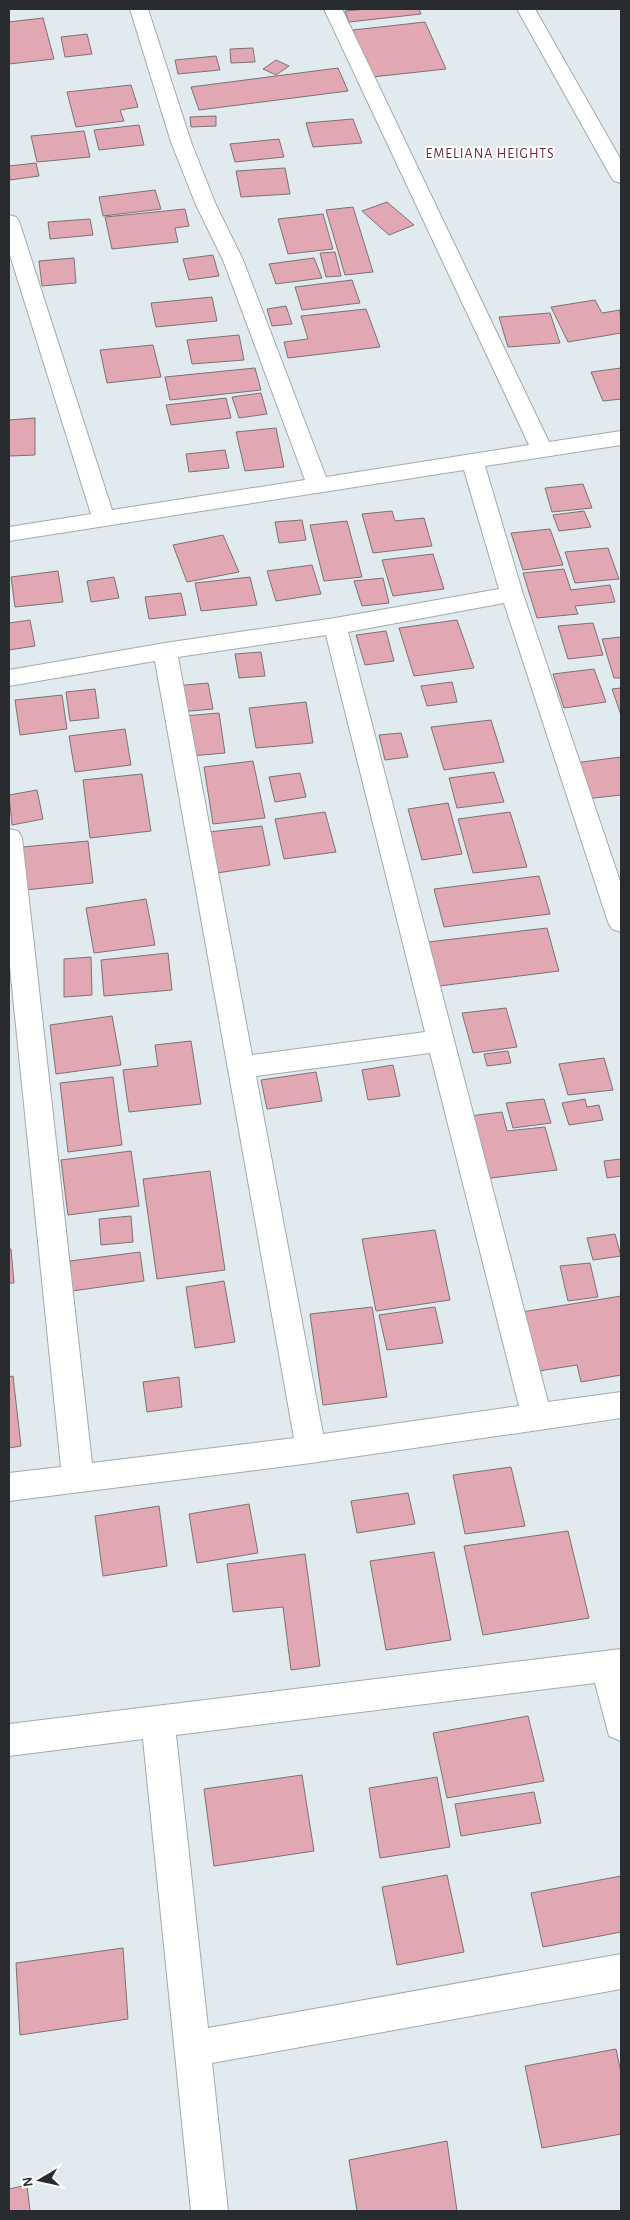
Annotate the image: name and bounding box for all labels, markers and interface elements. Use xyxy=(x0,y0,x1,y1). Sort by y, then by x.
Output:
district label: EMELIANA HEIGHTS xyxy=(425,147,555,161)
north arrow xyxy=(15,2155,65,2205)
text: N xyxy=(20,2176,36,2188)

